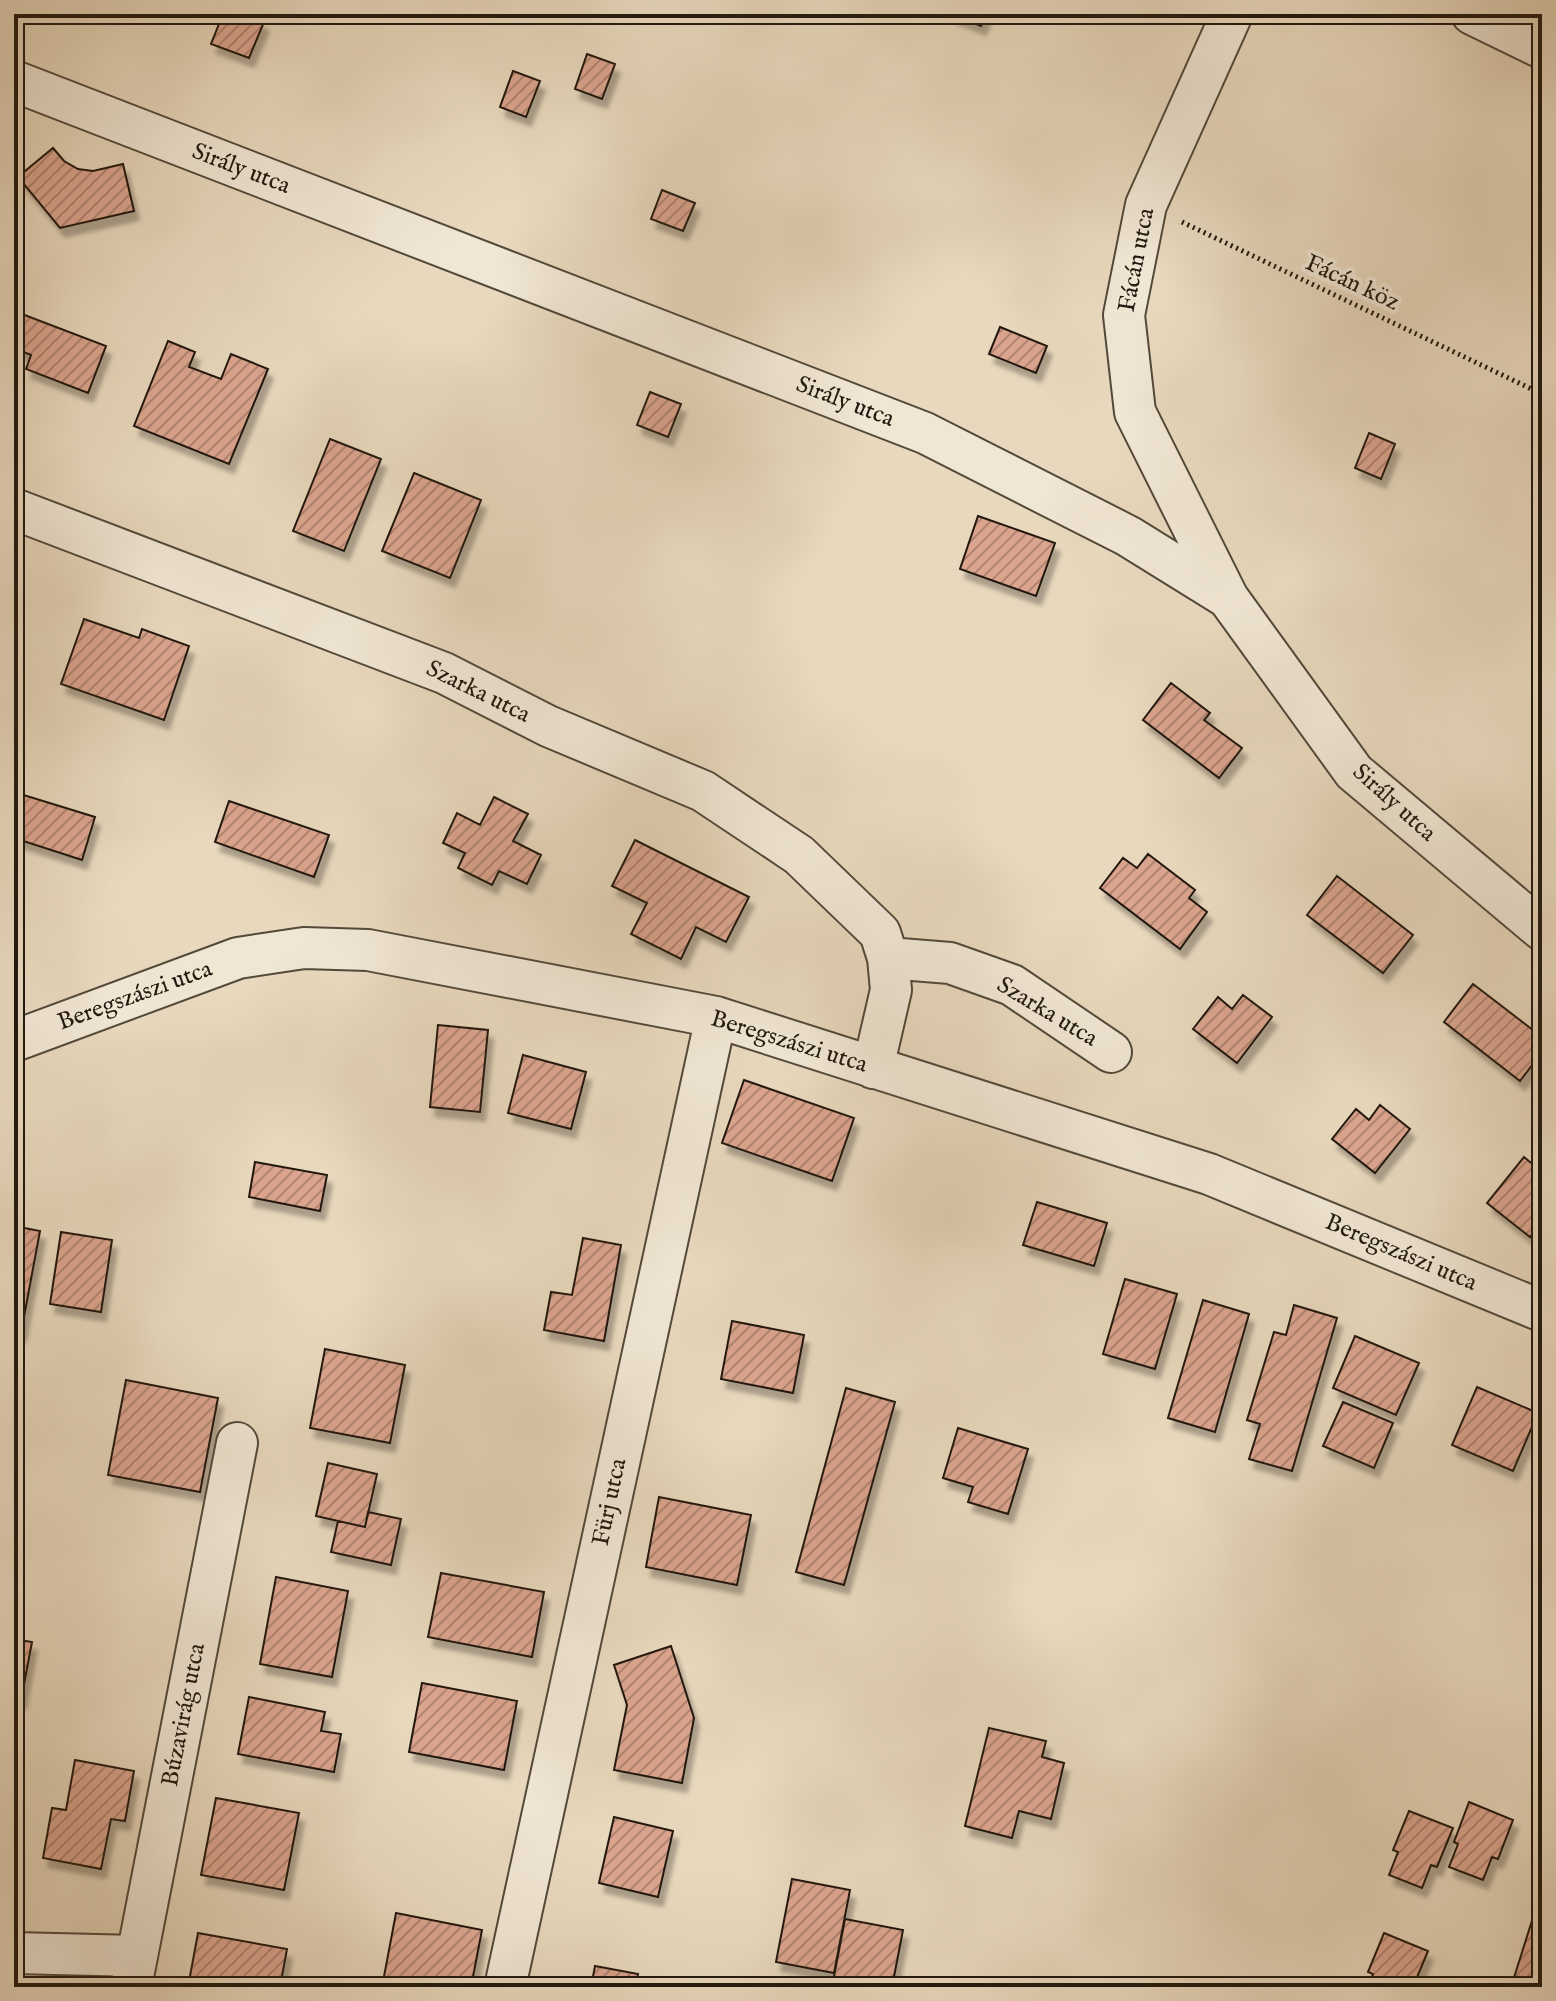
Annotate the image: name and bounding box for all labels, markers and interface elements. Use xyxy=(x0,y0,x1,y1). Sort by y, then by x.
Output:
street label: Sirály utca xyxy=(188,136,295,202)
street label: Fácán utca xyxy=(1112,205,1162,315)
street label: Fácán köz xyxy=(1300,248,1404,318)
street label: Sirály utca xyxy=(792,369,899,435)
street label: Szarka utca xyxy=(421,653,536,731)
street label: Sirály utca xyxy=(1346,757,1443,849)
street label: Beregszászi utca xyxy=(53,953,217,1038)
street label: Szarka utca xyxy=(991,970,1104,1055)
street label: Beregszászi utca xyxy=(707,1003,872,1081)
street label: Beregszászi utca xyxy=(1320,1207,1482,1299)
street label: Fürj utca xyxy=(586,1455,635,1549)
street label: Búzavirág utca xyxy=(155,1640,213,1789)

